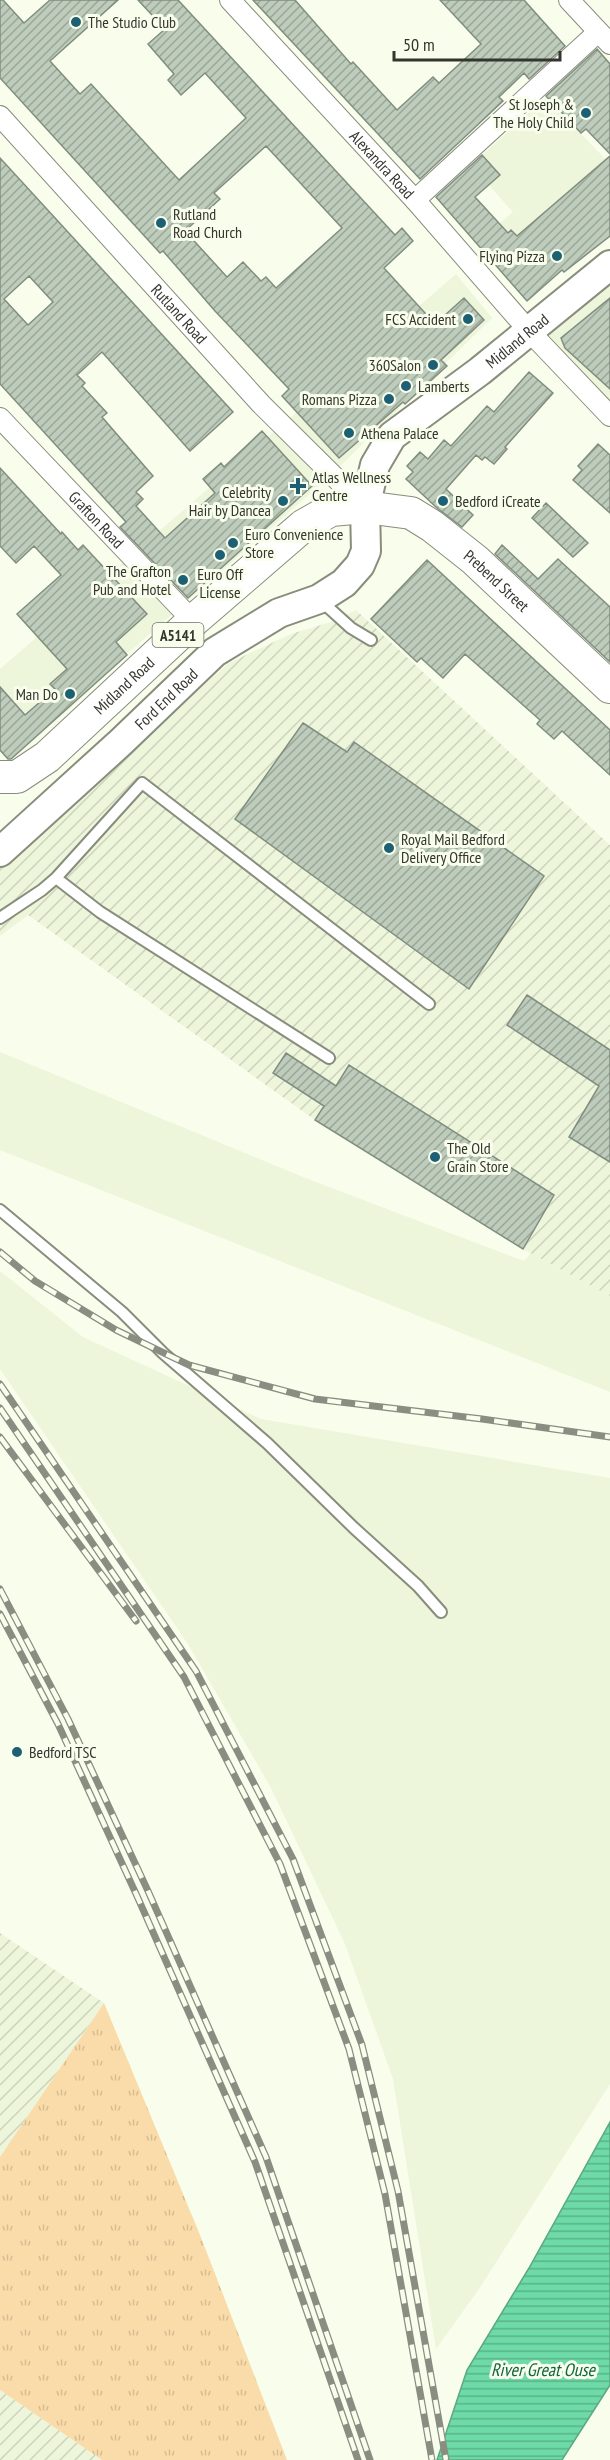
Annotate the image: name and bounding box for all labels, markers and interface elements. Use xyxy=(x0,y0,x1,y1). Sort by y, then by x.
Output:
place label: The Studio Club xyxy=(88,12,176,32)
marker: The Studio Club xyxy=(69,15,83,29)
scale bar xyxy=(394,24,560,62)
text: 50 m xyxy=(403,33,435,56)
place label: St Joseph & The Holy Child xyxy=(493,94,574,132)
marker: St Joseph & The Holy Child xyxy=(579,106,593,120)
street label: Alexandra Road xyxy=(346,126,419,203)
place label: Rutland Road Church xyxy=(173,204,242,242)
marker: Rutland Road Church xyxy=(154,216,168,230)
place label: Flying Pizza xyxy=(479,246,545,266)
marker: Flying Pizza xyxy=(550,249,564,263)
street label: Rutland Road xyxy=(147,280,212,348)
place label: FCS Accident xyxy=(385,309,457,329)
street label: Midland Road xyxy=(481,309,553,372)
marker: FCS Accident xyxy=(461,312,475,326)
place label: 360Salon xyxy=(368,355,421,375)
marker: 360Salon xyxy=(426,358,440,372)
place label: Lamberts xyxy=(418,376,469,396)
marker: Lamberts xyxy=(399,379,413,393)
place label: Romans Pizza xyxy=(302,389,377,409)
marker: Romans Pizza xyxy=(382,392,396,406)
place label: Athena Palace xyxy=(361,423,439,443)
marker: Athena Palace xyxy=(342,426,356,440)
place label: Atlas Wellness Centre xyxy=(312,467,391,505)
marker: Atlas Wellness Centre xyxy=(289,477,307,495)
place label: Celebrity Hair by Dancea xyxy=(189,482,271,520)
street label: Grafton Road xyxy=(65,487,128,552)
place label: Bedford iCreate xyxy=(455,491,541,511)
marker: Celebrity Hair by Dancea xyxy=(276,494,290,508)
marker: Bedford iCreate xyxy=(436,494,450,508)
place label: Euro Convenience Store xyxy=(245,524,343,562)
marker: Euro Convenience Store xyxy=(226,536,240,550)
street label: Prebend Street xyxy=(460,545,534,616)
marker: Euro Off License xyxy=(213,548,227,562)
place label: The Grafton Pub and Hotel xyxy=(93,561,171,599)
place label: Euro Off License xyxy=(197,564,244,602)
marker: The Grafton Pub and Hotel xyxy=(176,573,190,587)
road number: A5141 xyxy=(152,623,204,647)
street label: Midland Road xyxy=(89,652,158,719)
street label: Ford End Road xyxy=(130,664,202,734)
place label: Man Do xyxy=(16,684,58,704)
marker: Man Do xyxy=(63,687,77,701)
place label: Royal Mail Bedford Delivery Office xyxy=(401,829,505,867)
marker: Royal Mail Bedford Delivery Office xyxy=(382,841,396,855)
place label: The Old Grain Store xyxy=(447,1138,509,1176)
marker: The Old Grain Store xyxy=(428,1150,442,1164)
place label: Bedford TSC xyxy=(29,1742,97,1762)
marker: Bedford TSC xyxy=(10,1745,24,1759)
water label: River Great Ouse xyxy=(491,2358,597,2381)

